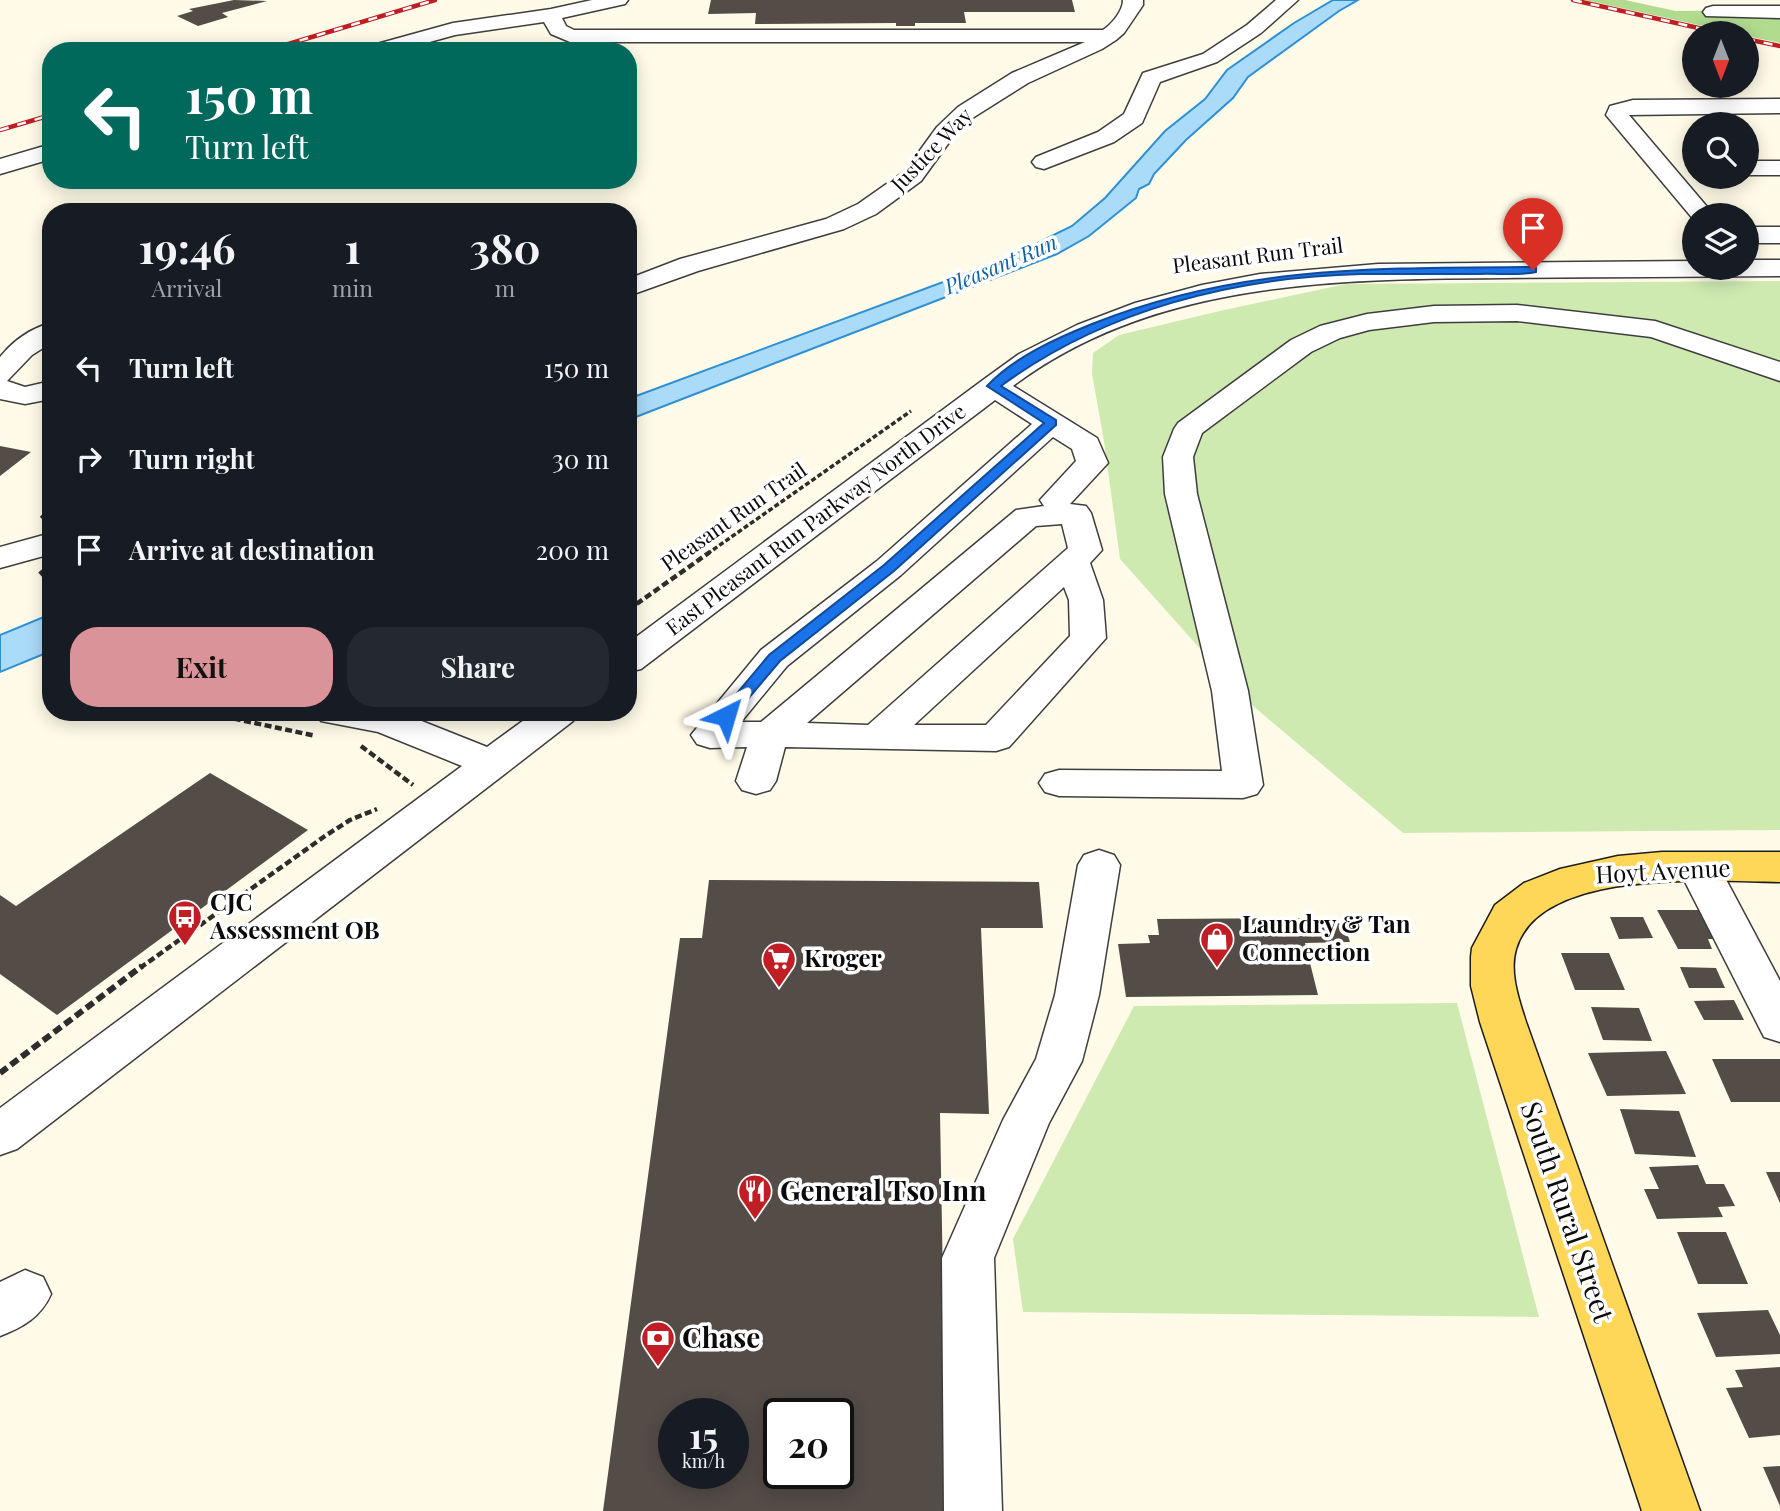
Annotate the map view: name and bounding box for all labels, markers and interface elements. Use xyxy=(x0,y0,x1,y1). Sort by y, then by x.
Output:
north arrow xyxy=(1682,21,1759,98)
map controls xyxy=(1682,21,1759,280)
text: 150 m xyxy=(185,61,313,126)
icon: left xyxy=(70,70,161,161)
street label: Justice Way xyxy=(883,100,978,197)
button: search xyxy=(1682,112,1759,189)
text: Turn left xyxy=(185,124,309,167)
pin xyxy=(1503,198,1563,270)
button: layers xyxy=(1682,203,1759,280)
icon: arrive xyxy=(1514,209,1552,247)
text: 19:46 xyxy=(138,219,236,275)
text: 1 xyxy=(344,219,361,275)
text: 380 xyxy=(469,219,541,275)
water label: Pleasant Run xyxy=(939,227,1061,300)
street label: Pleasant Run Trail xyxy=(1171,230,1345,278)
text: Arrival xyxy=(152,272,222,303)
text: min xyxy=(332,272,373,303)
text: m xyxy=(495,272,515,303)
icon: left xyxy=(70,349,108,387)
text: Turn left xyxy=(129,350,234,385)
text: 150 m xyxy=(544,350,609,385)
street label: East Pleasant Run Parkway North Drive xyxy=(659,396,970,640)
icon: right xyxy=(70,440,108,478)
text: Turn right xyxy=(129,441,255,476)
text: 30 m xyxy=(552,441,609,476)
street label: Pleasant Run Trail xyxy=(654,455,811,576)
icon: arrive xyxy=(70,531,108,569)
text: Arrive at destination xyxy=(129,532,375,567)
text: 200 m xyxy=(536,532,609,567)
button: Exit xyxy=(70,627,333,707)
button: Share xyxy=(347,627,609,707)
position arrow xyxy=(689,679,763,753)
street label: Hoyt Avenue xyxy=(1595,850,1731,890)
place label: CJC Assessment OB xyxy=(209,885,380,945)
bus stop icon: CJC Assessment OB xyxy=(166,898,204,947)
place label: Laundry & Tan Connection xyxy=(1242,907,1411,967)
shop icon: Laundry & Tan Connection xyxy=(1198,920,1236,969)
supermarket icon: Kroger xyxy=(760,940,798,989)
place label: Kroger xyxy=(804,941,882,973)
street label: South Rural Street xyxy=(1513,1096,1624,1328)
place label: General Tso Inn xyxy=(780,1171,986,1208)
restaurant icon: General Tso Inn xyxy=(736,1172,774,1221)
place label: Chase xyxy=(682,1318,760,1355)
bank icon: Chase xyxy=(639,1319,677,1368)
speed limit sign: 20 xyxy=(763,1398,854,1489)
text: 15 xyxy=(689,1411,718,1458)
text: km/h xyxy=(682,1449,725,1473)

